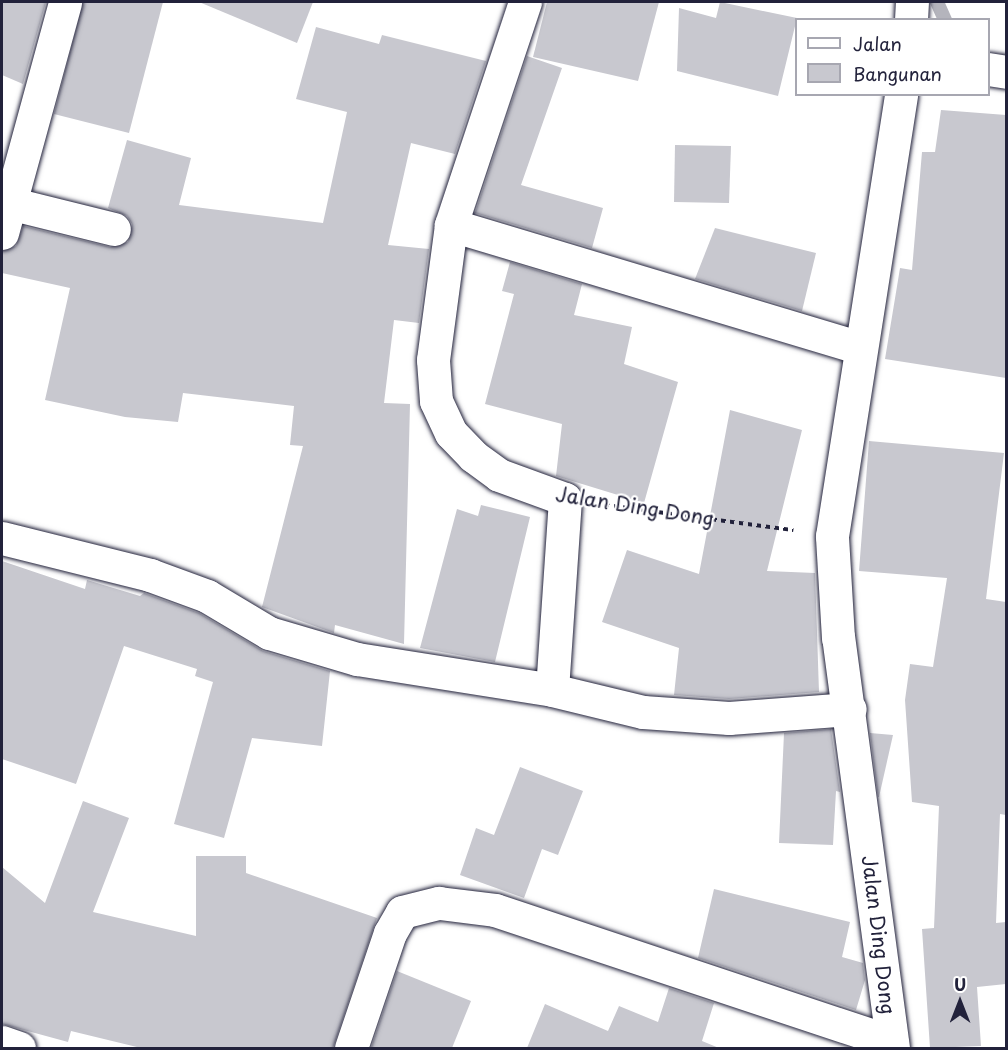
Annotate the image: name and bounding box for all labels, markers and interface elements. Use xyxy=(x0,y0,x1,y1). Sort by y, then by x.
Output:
legend xyxy=(795,18,990,96)
text: Jalan xyxy=(853,30,902,57)
text: Bangunan xyxy=(853,60,942,87)
street label: Jalan Ding Dong xyxy=(554,482,716,530)
street label: Jalan Ding Dong xyxy=(857,854,901,1016)
north arrow xyxy=(930,972,990,1032)
text: U xyxy=(954,972,966,996)

